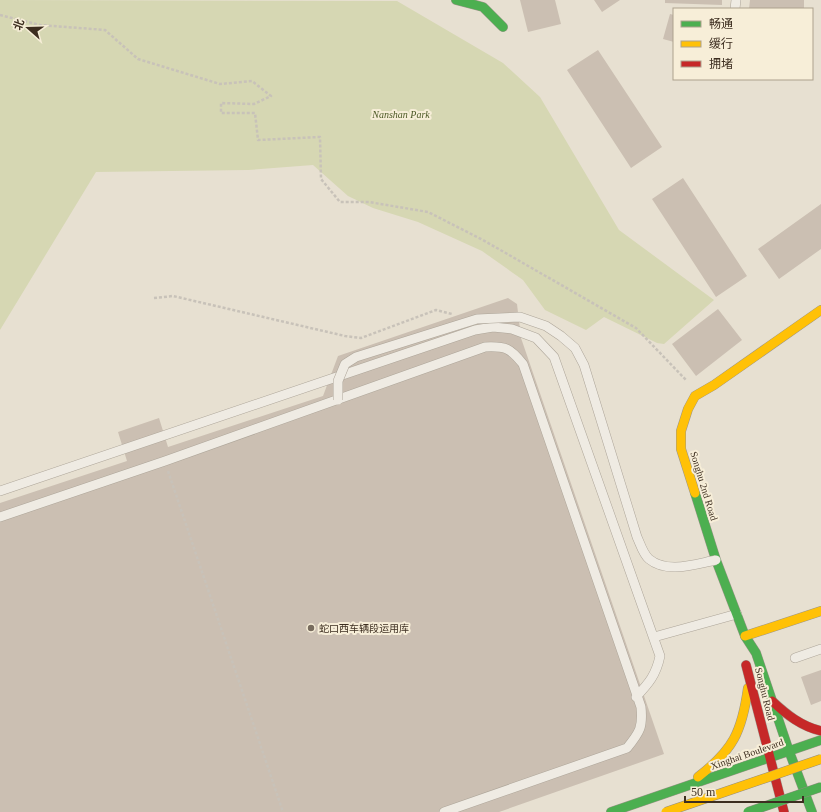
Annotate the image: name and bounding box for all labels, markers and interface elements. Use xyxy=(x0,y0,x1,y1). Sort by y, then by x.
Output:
north arrow xyxy=(8,8,48,48)
legend xyxy=(673,8,813,80)
text: 北 xyxy=(11,17,26,32)
text: 畅通 xyxy=(709,17,733,31)
text: 缓行 xyxy=(709,37,733,51)
text: 拥堵 xyxy=(709,57,733,71)
park label: Nanshan Park xyxy=(371,109,430,120)
street label: Songhu 2nd Road xyxy=(688,450,720,522)
marker: 蛇口西车辆段运用库 xyxy=(306,623,316,633)
place label: 蛇口西车辆段运用库 xyxy=(319,623,409,634)
street label: Songhu Road xyxy=(753,666,777,722)
street label: Xinghai Boulevard xyxy=(709,736,785,772)
scale bar xyxy=(685,778,803,804)
text: 50 m xyxy=(691,785,716,799)

